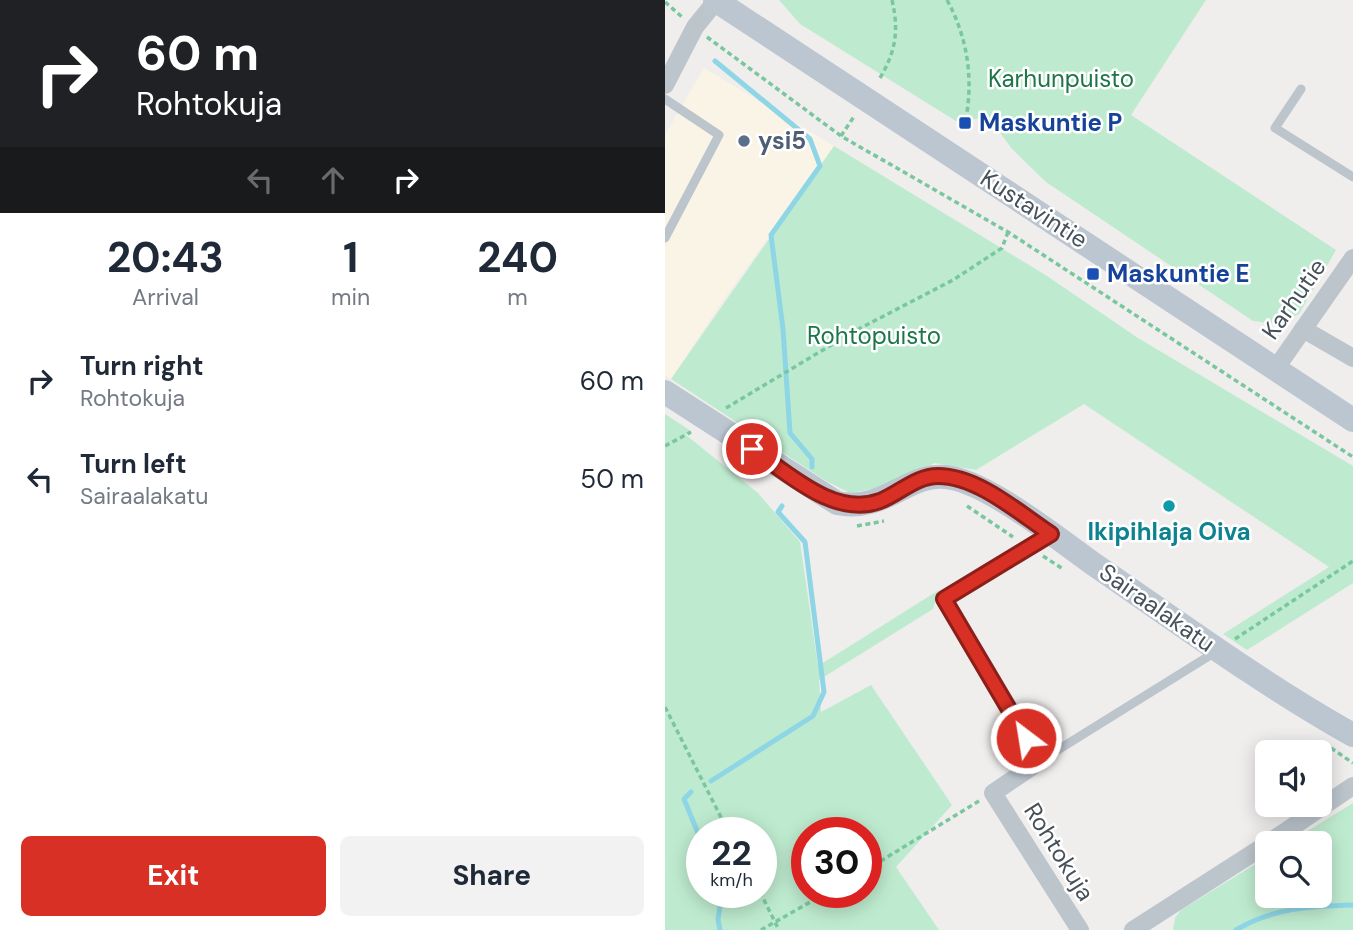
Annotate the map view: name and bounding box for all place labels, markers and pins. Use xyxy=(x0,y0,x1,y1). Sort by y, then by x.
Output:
place label: Maskuntie P xyxy=(979,107,1122,138)
marker: Maskuntie P xyxy=(957,115,973,131)
place label: ysi5 xyxy=(758,125,806,156)
marker: ysi5 xyxy=(736,133,752,149)
place label: Maskuntie E xyxy=(1107,258,1250,289)
marker: Maskuntie E xyxy=(1085,266,1101,282)
pin xyxy=(722,419,782,479)
marker: Ikipihlaja Oiva xyxy=(1161,498,1177,514)
place label: Ikipihlaja Oiva xyxy=(1087,516,1251,547)

